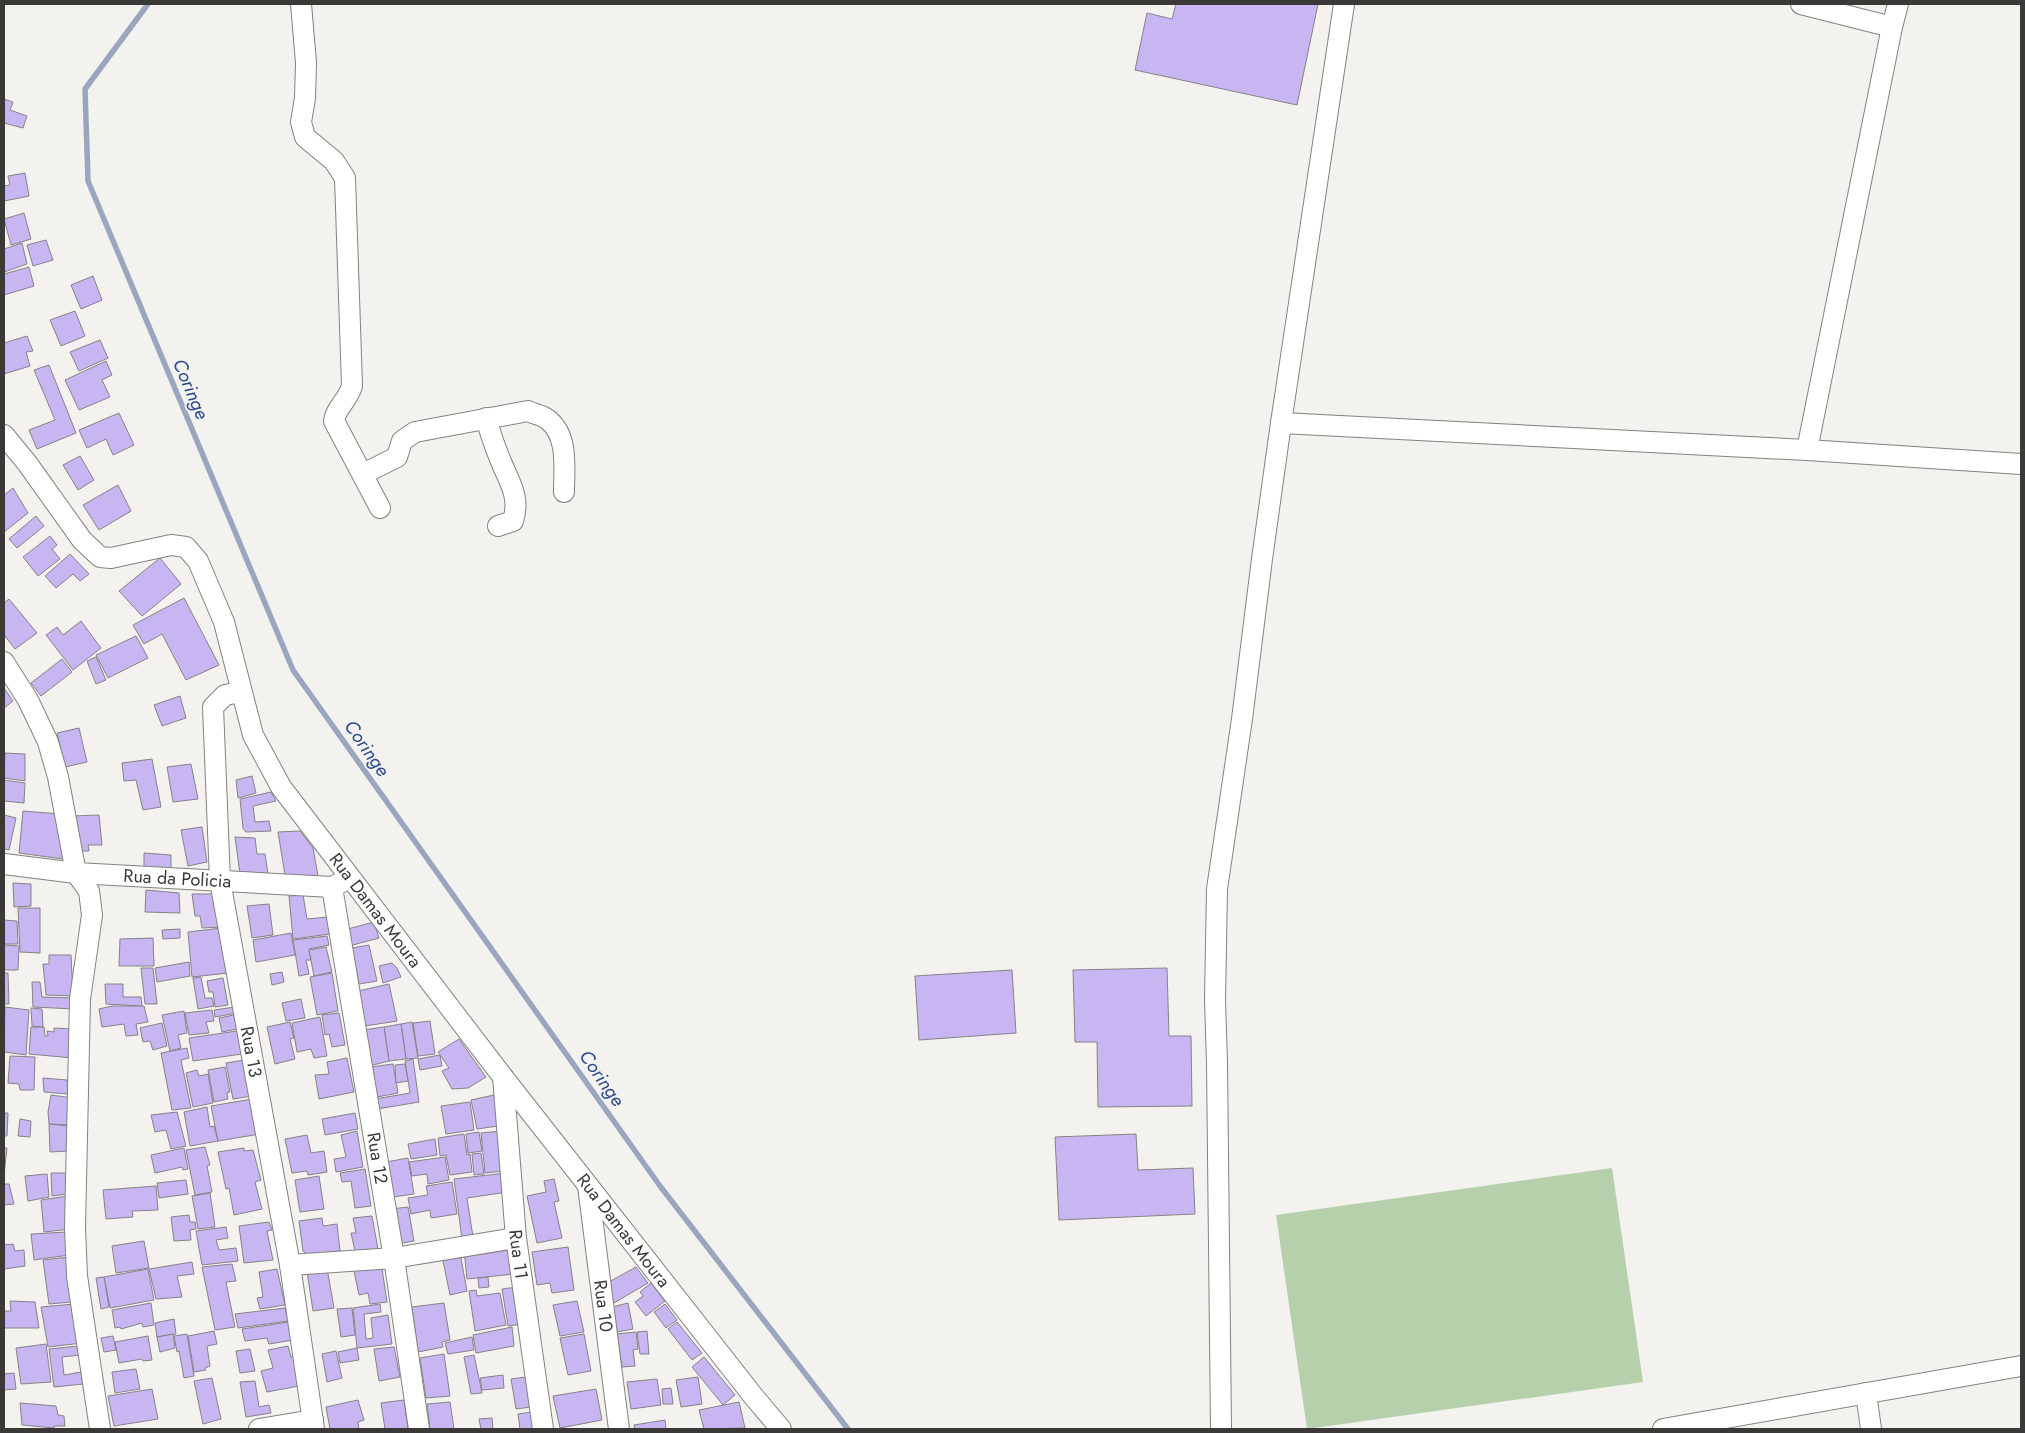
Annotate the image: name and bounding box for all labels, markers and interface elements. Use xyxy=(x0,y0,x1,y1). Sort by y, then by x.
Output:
water label: Coringe xyxy=(166,354,216,424)
water label: Coringe xyxy=(338,714,397,782)
street label: Rua Damas Moura xyxy=(323,847,428,973)
street label: Rua da Policia xyxy=(123,863,232,894)
street label: Rua 13 xyxy=(234,1024,269,1080)
water label: Coringe xyxy=(573,1044,632,1112)
street label: Rua 12 xyxy=(360,1130,394,1186)
street label: Rua Damas Moura xyxy=(570,1168,676,1293)
street label: Rua 11 xyxy=(502,1229,535,1281)
street label: Rua 10 xyxy=(587,1278,620,1334)

